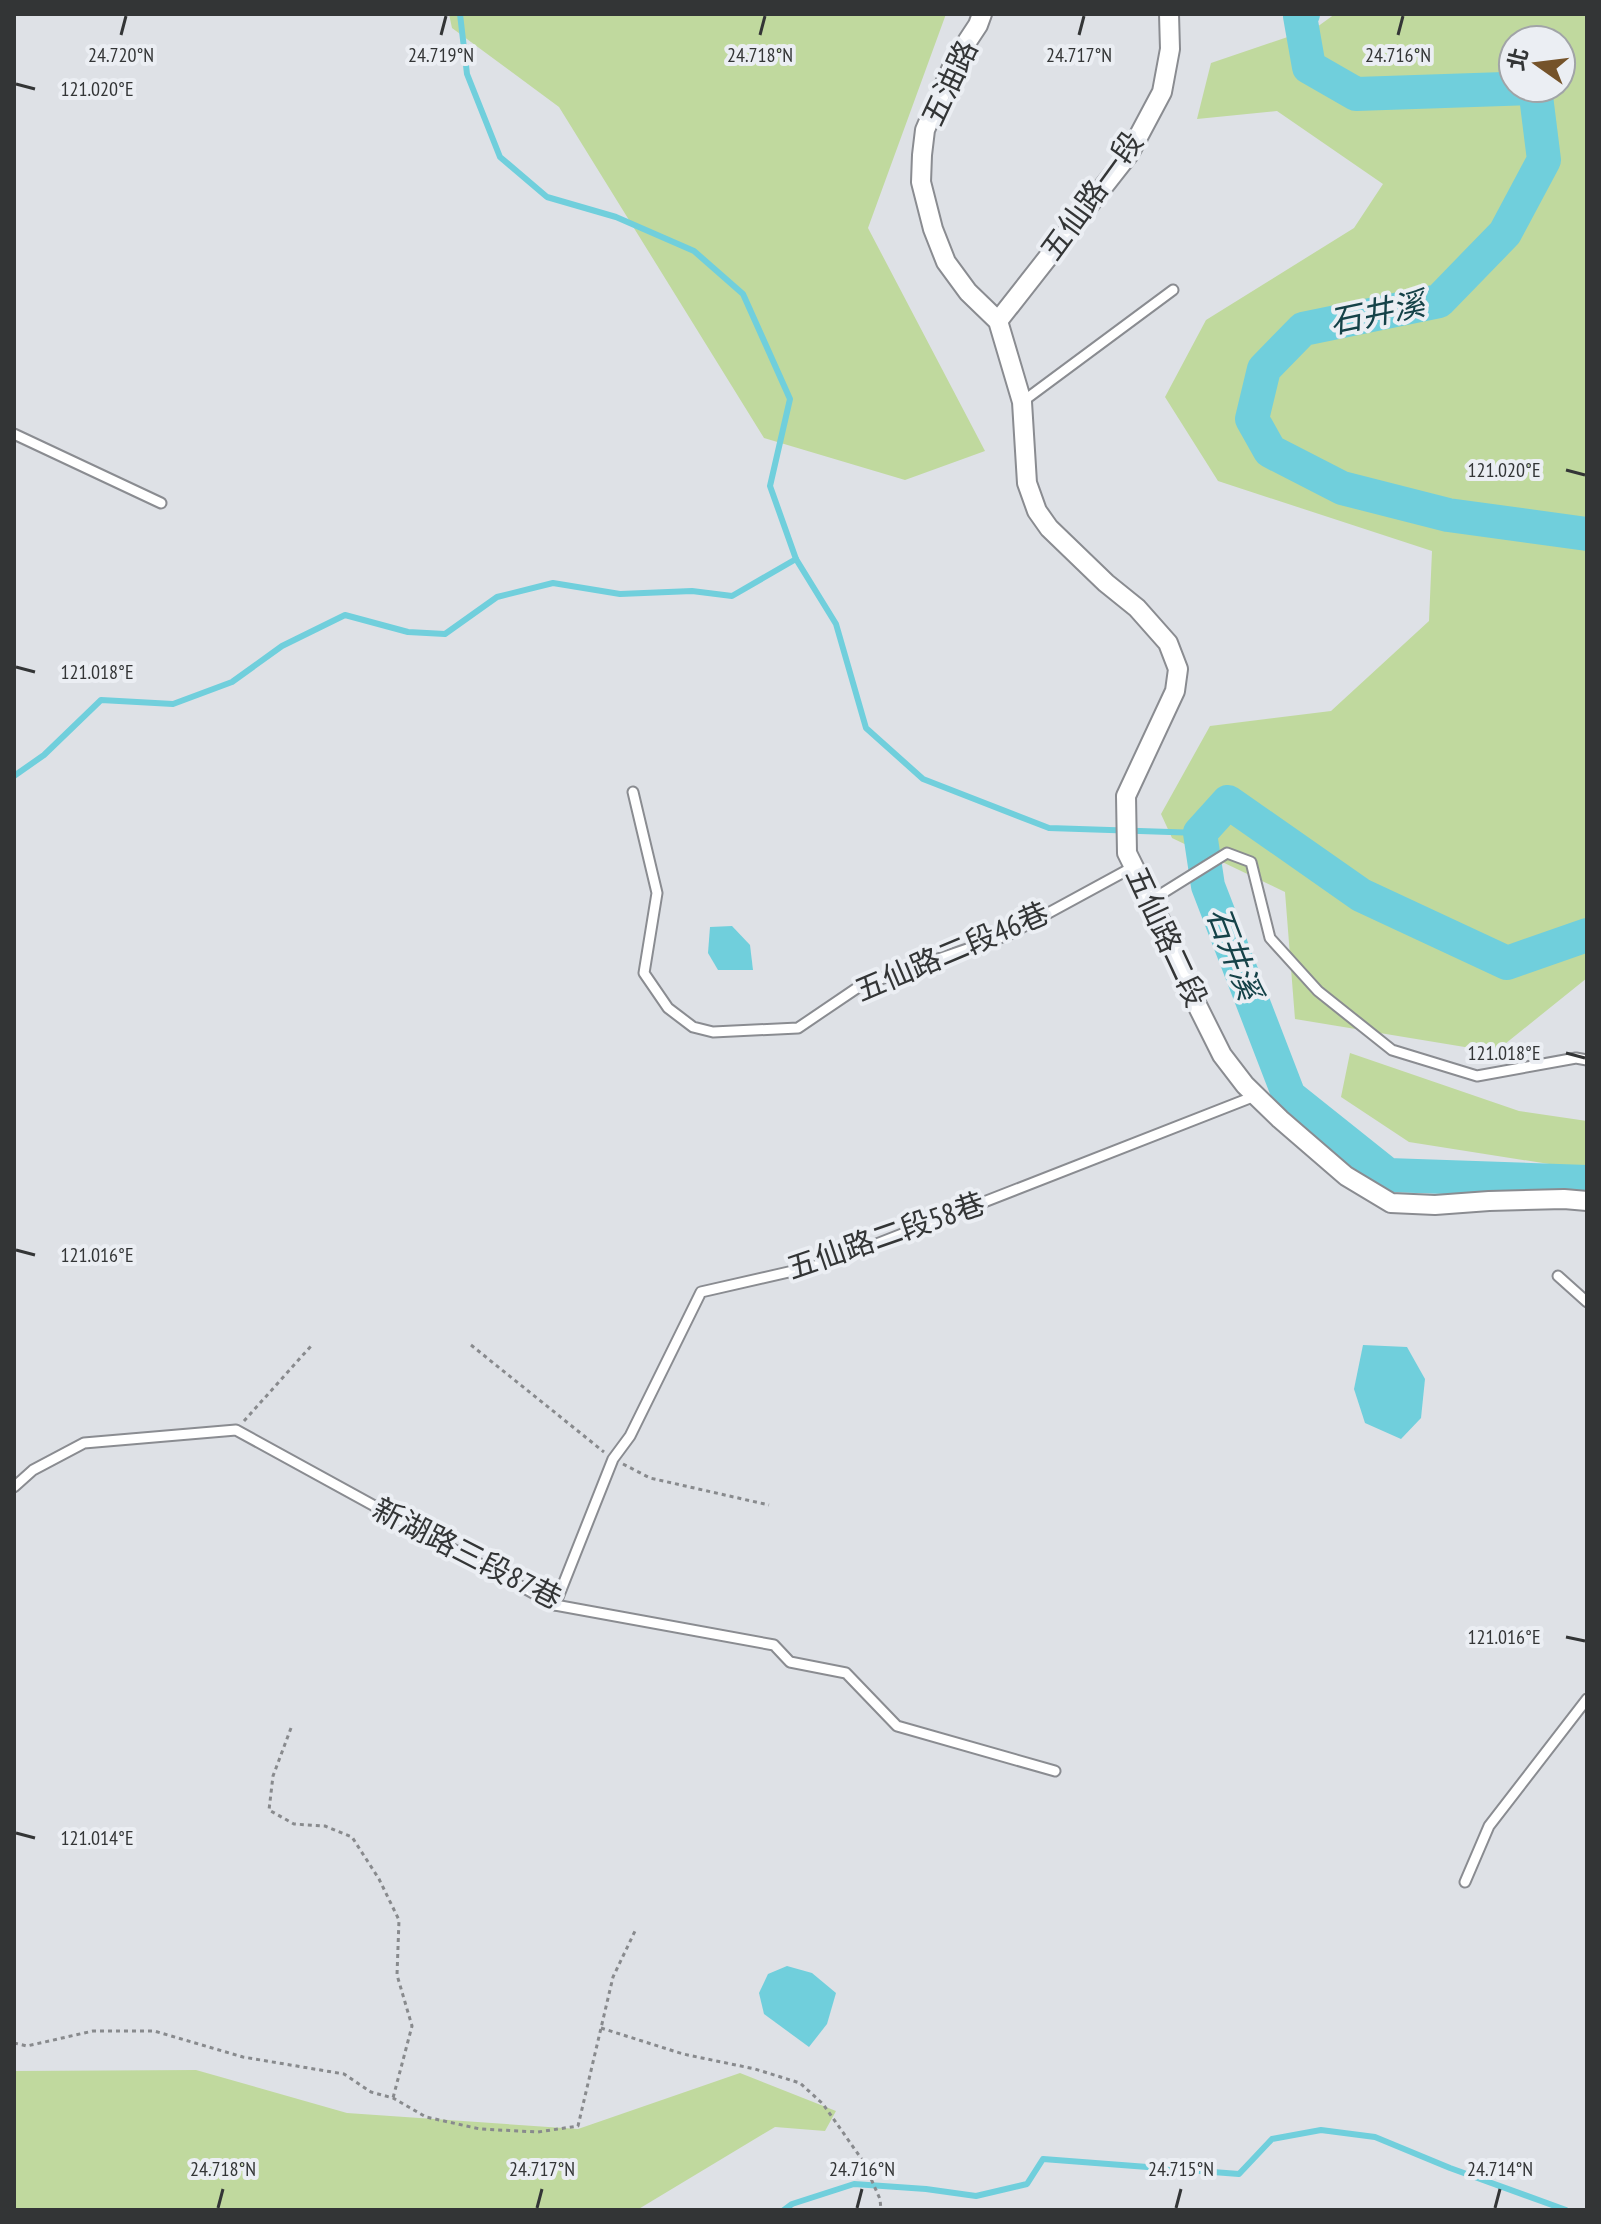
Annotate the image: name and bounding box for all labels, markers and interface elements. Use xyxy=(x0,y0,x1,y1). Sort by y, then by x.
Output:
north arrow xyxy=(1497,24,1577,104)
street label: 五油路 xyxy=(912,33,985,131)
text: 24.720°N xyxy=(88,42,154,68)
text: 24.719°N xyxy=(408,42,474,68)
text: 24.718°N xyxy=(727,42,793,68)
text: 24.717°N xyxy=(1046,42,1112,68)
text: 24.716°N xyxy=(1365,42,1431,68)
text: 北 xyxy=(1501,45,1534,73)
text: 121.020°E xyxy=(61,76,133,102)
street label: 五仙路一段 xyxy=(1031,123,1151,267)
water label: 石井溪 xyxy=(1325,281,1432,343)
text: 121.020°E xyxy=(1468,457,1540,483)
text: 121.018°E xyxy=(61,659,133,685)
street label: 五仙路二段 xyxy=(1118,860,1217,1013)
street label: 五仙路二段46巷 xyxy=(849,892,1054,1009)
water label: 石井溪 xyxy=(1198,900,1273,1009)
text: 121.018°E xyxy=(1468,1040,1540,1066)
street label: 五仙路二段58巷 xyxy=(781,1182,990,1287)
text: 121.016°E xyxy=(61,1242,133,1268)
street label: 新湖路三段87巷 xyxy=(367,1488,569,1617)
text: 121.016°E xyxy=(1468,1624,1540,1650)
text: 121.014°E xyxy=(61,1825,133,1851)
text: 24.718°N xyxy=(190,2156,256,2182)
text: 24.717°N xyxy=(509,2156,575,2182)
text: 24.716°N xyxy=(829,2156,895,2182)
text: 24.715°N xyxy=(1148,2156,1214,2182)
text: 24.714°N xyxy=(1467,2156,1533,2182)

